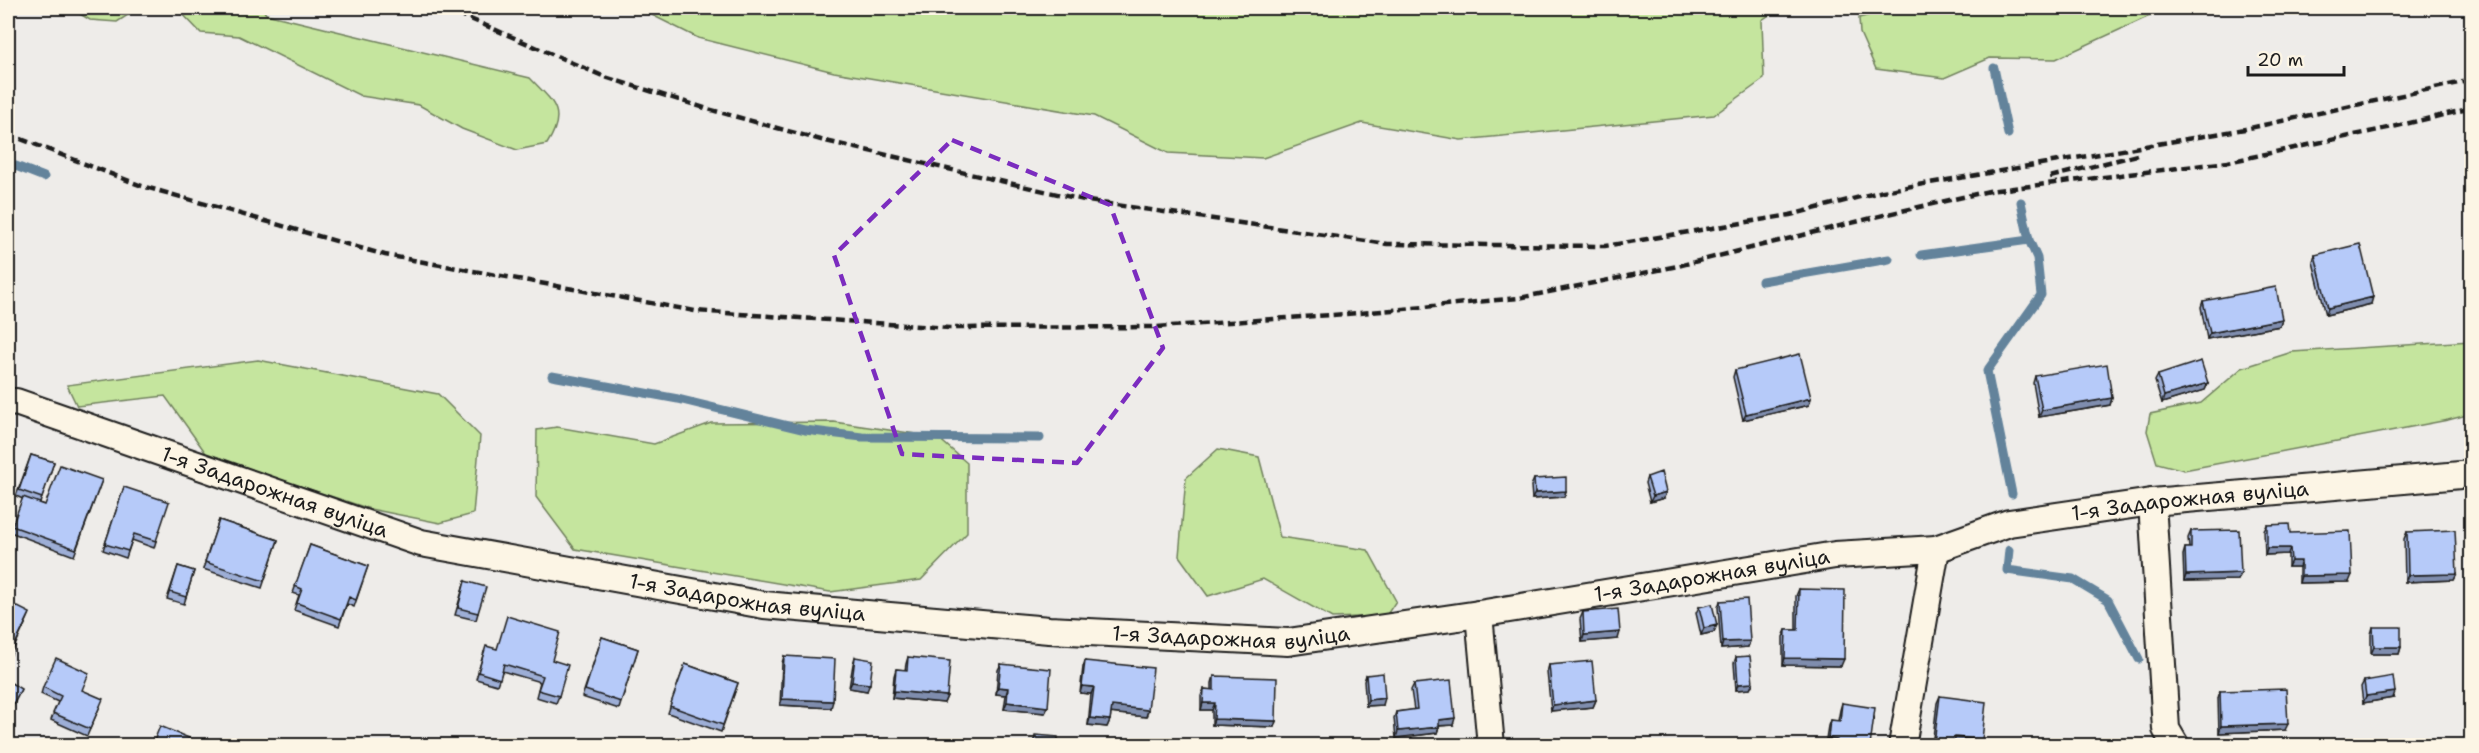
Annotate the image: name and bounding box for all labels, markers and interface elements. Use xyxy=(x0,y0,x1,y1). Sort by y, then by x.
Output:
scale bar xyxy=(2248,39,2344,77)
text: 20 m xyxy=(2257,48,2303,72)
street label: 1-я Задарожная вуліца xyxy=(157,440,392,545)
street label: 1-я Задарожная вуліца xyxy=(2070,474,2310,528)
street label: 1-я Задарожная вуліца xyxy=(1592,542,1832,609)
street label: 1-я Задарожная вуліца xyxy=(627,567,867,628)
street label: 1-я Задарожная вуліца xyxy=(1111,619,1352,656)

